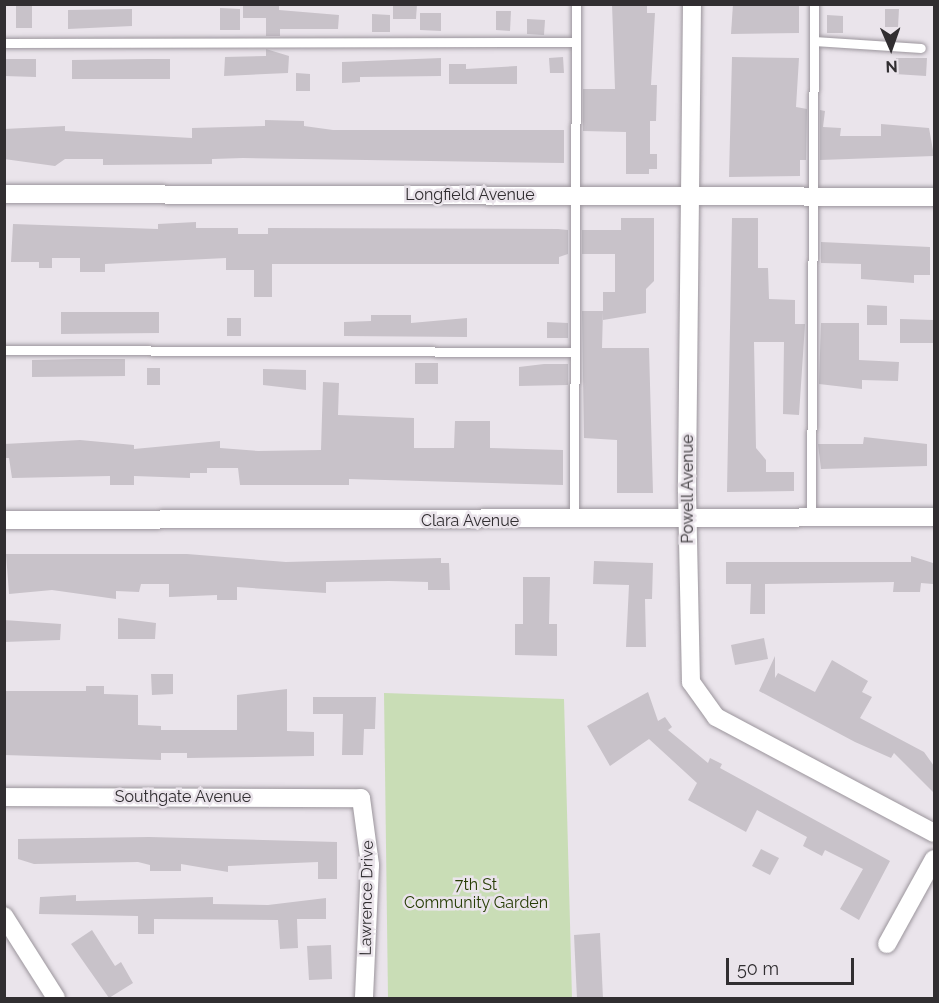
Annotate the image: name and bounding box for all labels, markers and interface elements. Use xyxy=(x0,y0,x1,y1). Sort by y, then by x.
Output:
north arrow xyxy=(861,18,921,78)
text: N xyxy=(885,57,898,76)
street label: Longfield Avenue xyxy=(405,185,535,205)
street label: Powell Avenue xyxy=(678,434,698,544)
street label: Clara Avenue xyxy=(421,511,519,531)
street label: Southgate Avenue xyxy=(115,787,251,807)
street label: Lawrence Drive xyxy=(356,840,378,956)
park label: 7th St Community Garden xyxy=(404,875,548,913)
scale bar xyxy=(729,946,856,984)
text: 50 m xyxy=(737,958,779,979)

